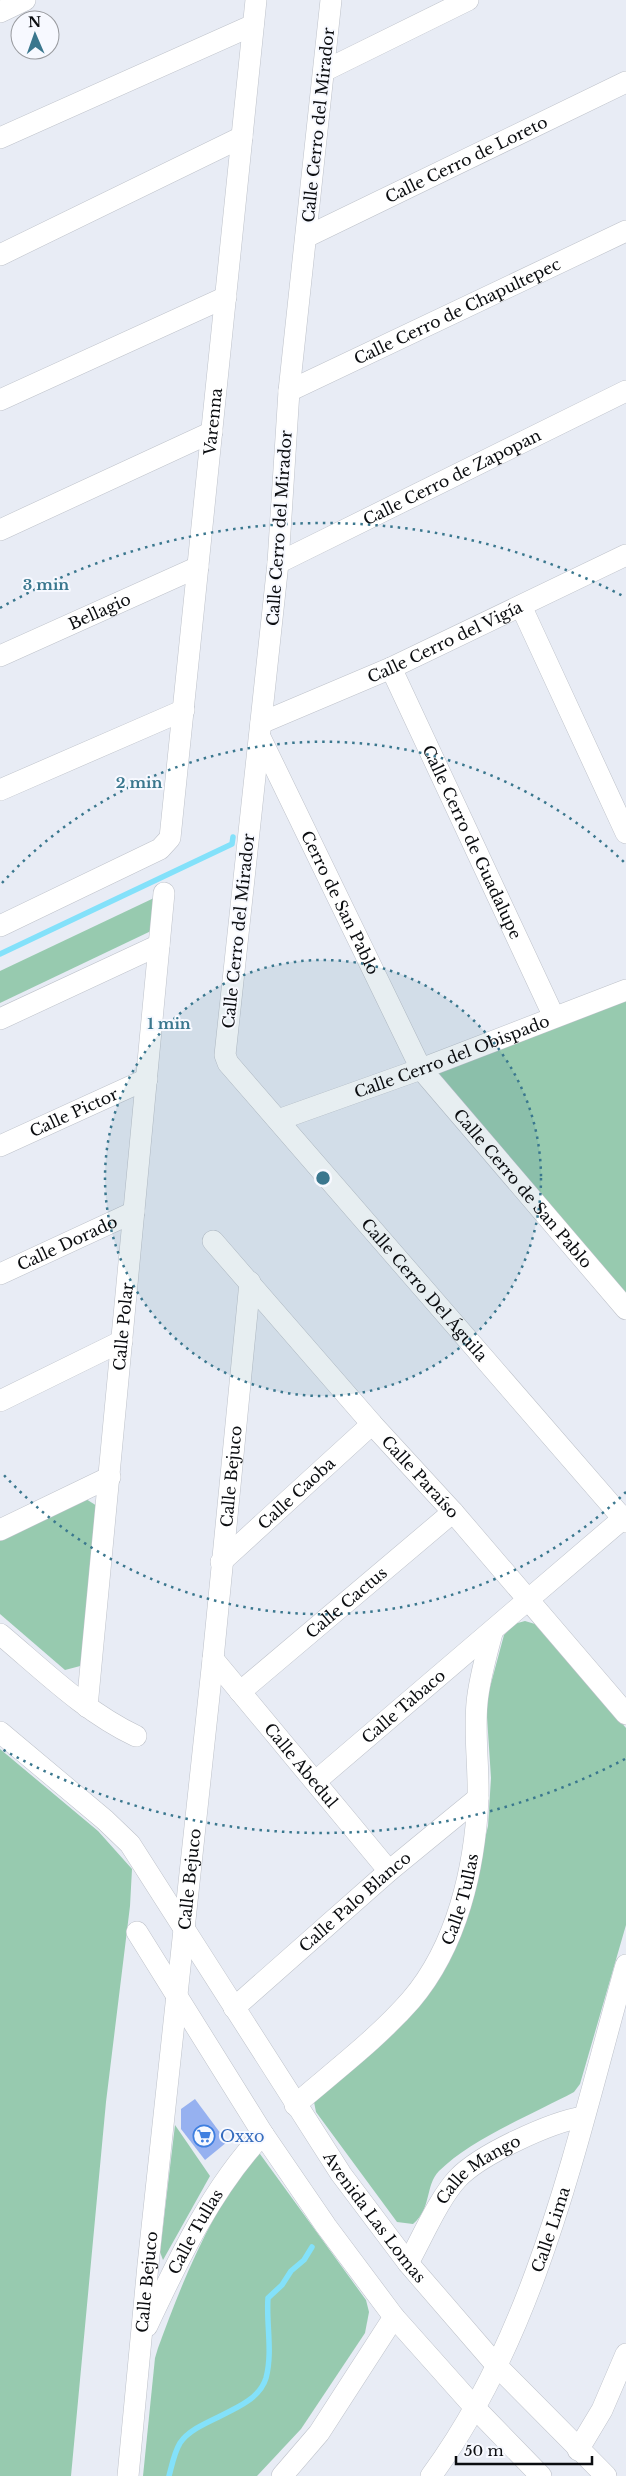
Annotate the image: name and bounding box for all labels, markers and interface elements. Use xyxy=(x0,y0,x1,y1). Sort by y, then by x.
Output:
north arrow xyxy=(10,10,60,60)
text: N xyxy=(28,13,41,31)
street label: Calle Cerro del Mirador xyxy=(298,26,338,224)
street label: Calle Cerro de Loreto xyxy=(382,112,551,207)
street label: Calle Cerro de Chapultepec xyxy=(351,254,564,369)
street label: Varenna xyxy=(199,387,226,457)
street label: Calle Cerro de Zapopan xyxy=(360,425,544,529)
street label: Calle Cerro del Mirador xyxy=(262,429,296,626)
text: 3 min xyxy=(23,575,69,594)
street label: Bellagio xyxy=(65,589,134,634)
street label: Calle Cerro del Vigía xyxy=(364,596,526,687)
street label: Calle Cerro de Guadalupe xyxy=(418,742,526,942)
text: 2 min xyxy=(116,773,162,792)
street label: Cerro de San Pablo xyxy=(297,827,384,978)
street label: Calle Cerro del Mirador xyxy=(218,832,258,1030)
street label: Calle Cerro del Obispado xyxy=(351,1010,552,1102)
text: 1 min xyxy=(147,1014,191,1033)
street label: Calle Pictor xyxy=(26,1083,121,1141)
street label: Calle Cerro de San Pablo xyxy=(449,1105,597,1272)
centre of rings xyxy=(314,1169,332,1187)
street label: Calle Dorado xyxy=(14,1211,121,1275)
street label: Calle Cerro Del Águila xyxy=(357,1214,492,1365)
street label: Calle Polar xyxy=(109,1281,137,1372)
street label: Calle Bejuco xyxy=(216,1425,246,1528)
street label: Calle Paraíso xyxy=(377,1431,463,1522)
street label: Calle Caoba xyxy=(254,1453,339,1533)
street label: Calle Cactus xyxy=(301,1562,391,1642)
street label: Calle Tabaco xyxy=(357,1665,449,1748)
street label: Calle Abedul xyxy=(260,1719,342,1812)
street label: Calle Bejuco xyxy=(174,1827,205,1931)
street label: Calle Palo Blanco xyxy=(295,1847,415,1956)
street label: Calle Tullas xyxy=(437,1852,482,1948)
supermarket icon: Oxxo xyxy=(192,2124,216,2148)
place label: Oxxo xyxy=(220,2126,264,2146)
street label: Calle Mango xyxy=(432,2130,524,2208)
street label: Avenida Las Lomas xyxy=(319,2147,430,2287)
street label: Calle Lima xyxy=(527,2184,574,2275)
street label: Calle Tullas xyxy=(163,2185,227,2278)
street label: Calle Bejuco xyxy=(132,2230,162,2334)
scale bar xyxy=(456,2434,592,2466)
text: 50 m xyxy=(464,2441,504,2460)

